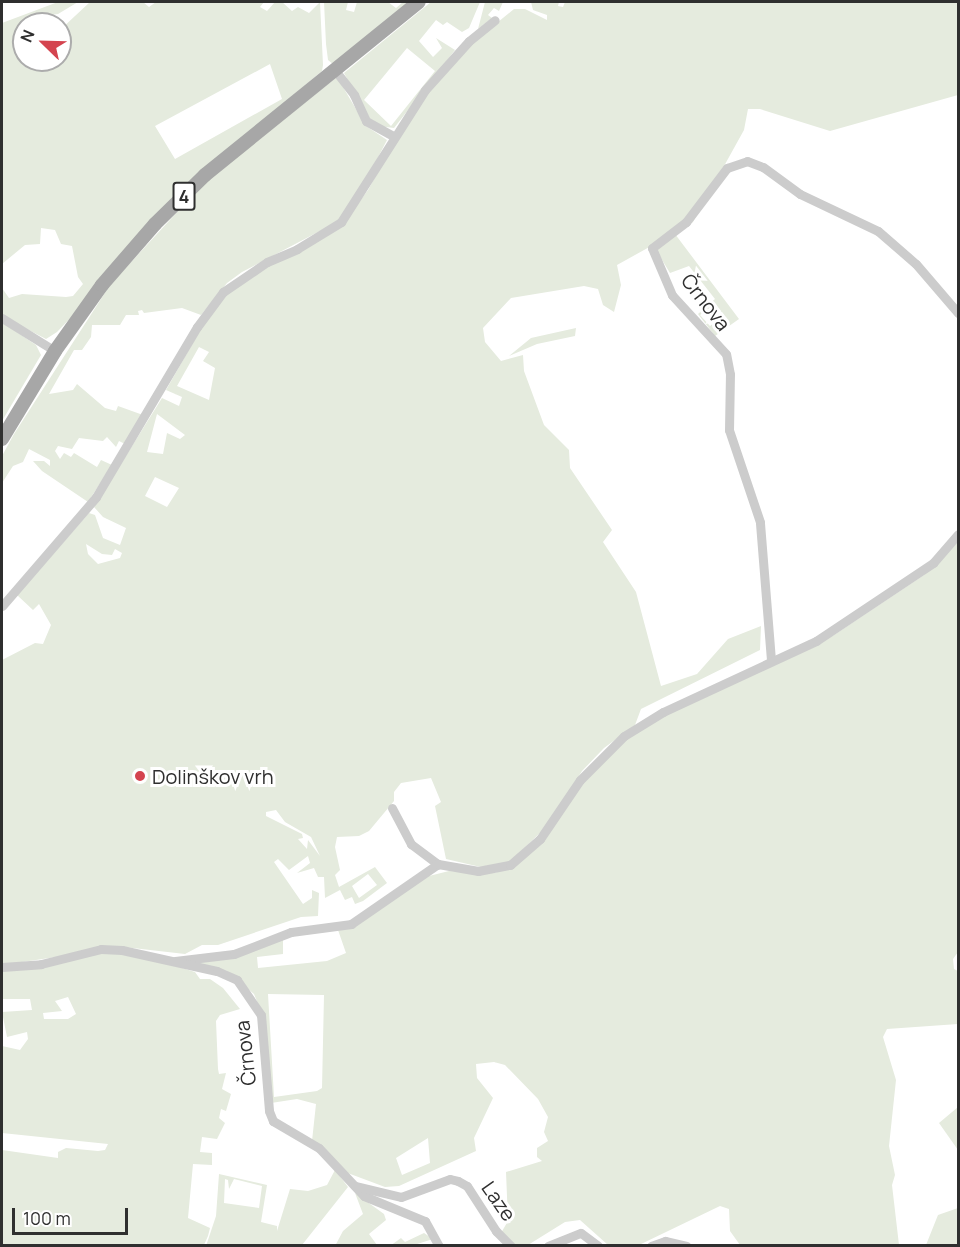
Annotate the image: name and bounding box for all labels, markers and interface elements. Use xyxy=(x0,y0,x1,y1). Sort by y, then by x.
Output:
north arrow xyxy=(12,12,72,72)
text: N xyxy=(15,26,40,45)
road number: 4 xyxy=(172,181,196,211)
street label: Črnova xyxy=(676,269,736,335)
place label: Dolinškov vrh xyxy=(152,764,274,788)
marker: Dolinškov vrh xyxy=(133,769,147,783)
street label: Črnova xyxy=(230,1019,260,1087)
street label: Laze xyxy=(477,1177,521,1225)
scale bar xyxy=(15,1196,130,1234)
text: 100 m xyxy=(23,1206,71,1230)

